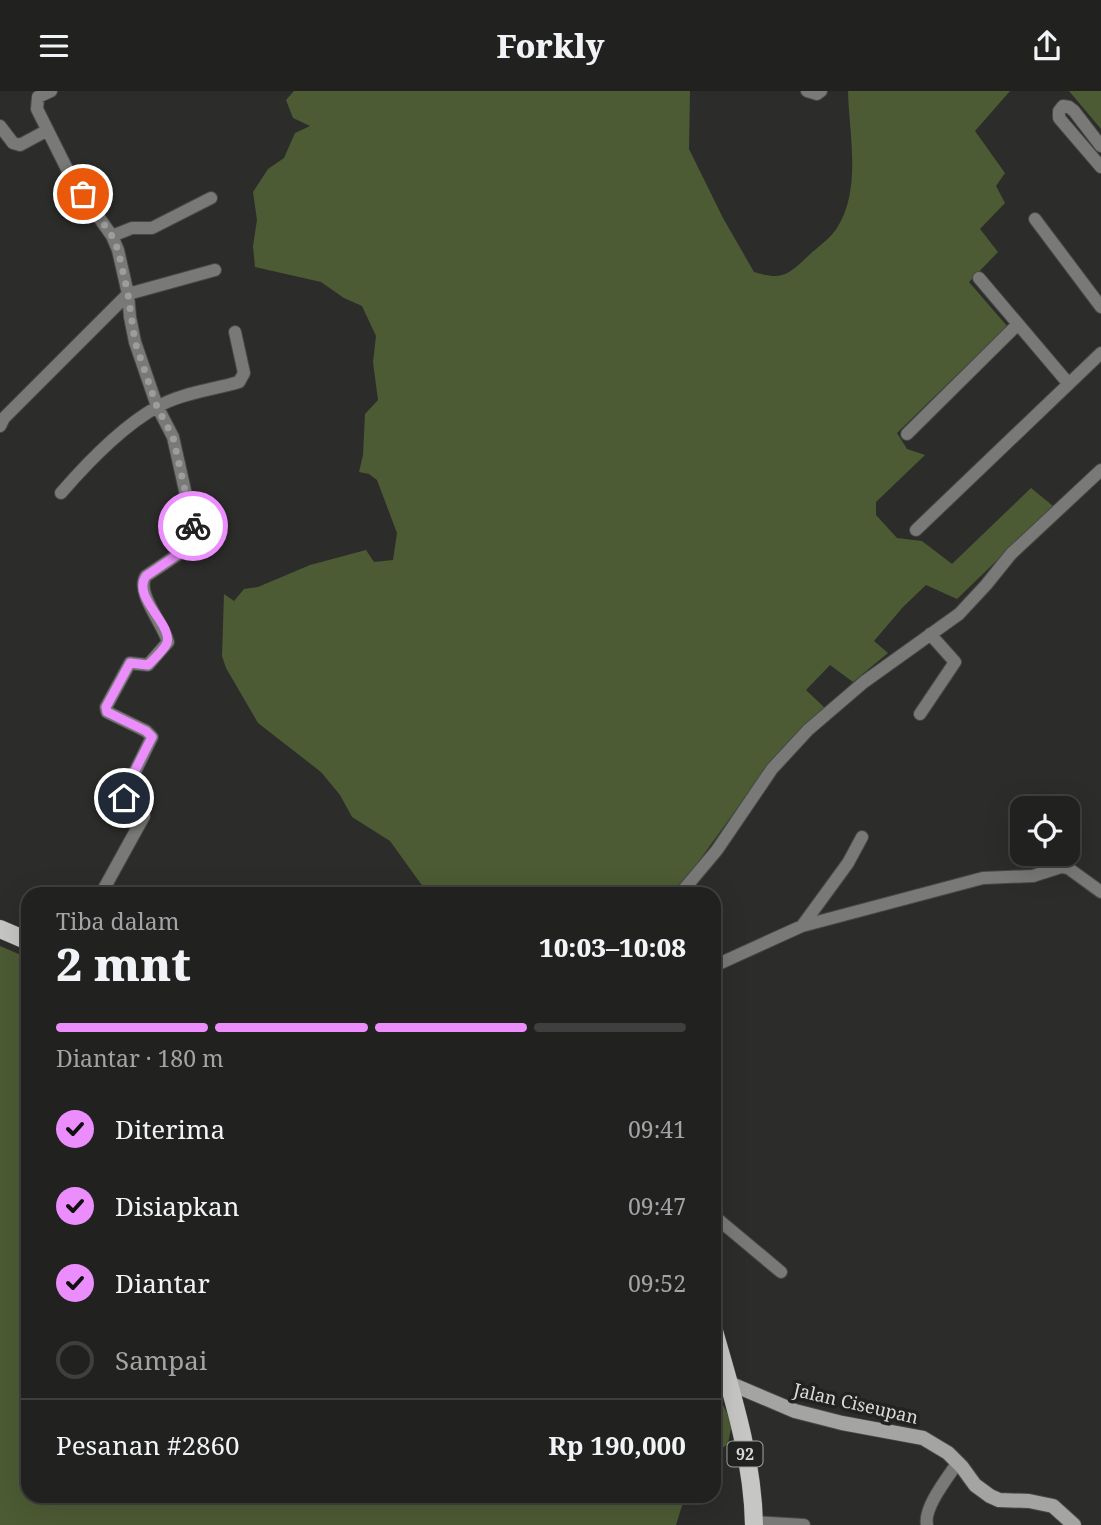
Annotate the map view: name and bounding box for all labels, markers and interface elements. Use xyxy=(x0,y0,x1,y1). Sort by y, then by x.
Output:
text: Forkly xyxy=(496,24,605,67)
icon: menu xyxy=(35,27,73,65)
icon: share xyxy=(1028,27,1066,65)
pin xyxy=(53,164,113,224)
icon: bag xyxy=(64,175,102,213)
courier xyxy=(158,491,228,561)
icon: bike xyxy=(174,507,212,545)
pin xyxy=(94,768,154,828)
icon: home xyxy=(105,779,143,817)
map controls xyxy=(1010,796,1080,866)
button: locate xyxy=(1010,796,1080,866)
text: Tiba dalam xyxy=(56,905,179,937)
text: 10:03–10:08 xyxy=(539,929,686,965)
text: 2 mnt xyxy=(56,932,191,994)
text: Diantar · 180 m xyxy=(56,1042,224,1074)
icon: check xyxy=(56,1110,94,1148)
text: Diterima xyxy=(115,1111,225,1147)
text: 09:41 xyxy=(628,1113,686,1145)
icon: check xyxy=(56,1187,94,1225)
text: Disiapkan xyxy=(115,1188,240,1224)
text: 09:47 xyxy=(628,1190,686,1222)
icon: check xyxy=(56,1264,94,1302)
text: Diantar xyxy=(115,1265,210,1301)
text: 09:52 xyxy=(628,1267,686,1299)
text: Sampai xyxy=(115,1342,207,1378)
street label: Jalan Ciseupan xyxy=(790,1377,921,1429)
text: Pesanan #2860 xyxy=(56,1427,240,1463)
text: Rp 190,000 xyxy=(548,1427,686,1463)
road number: 92 xyxy=(728,1441,762,1467)

